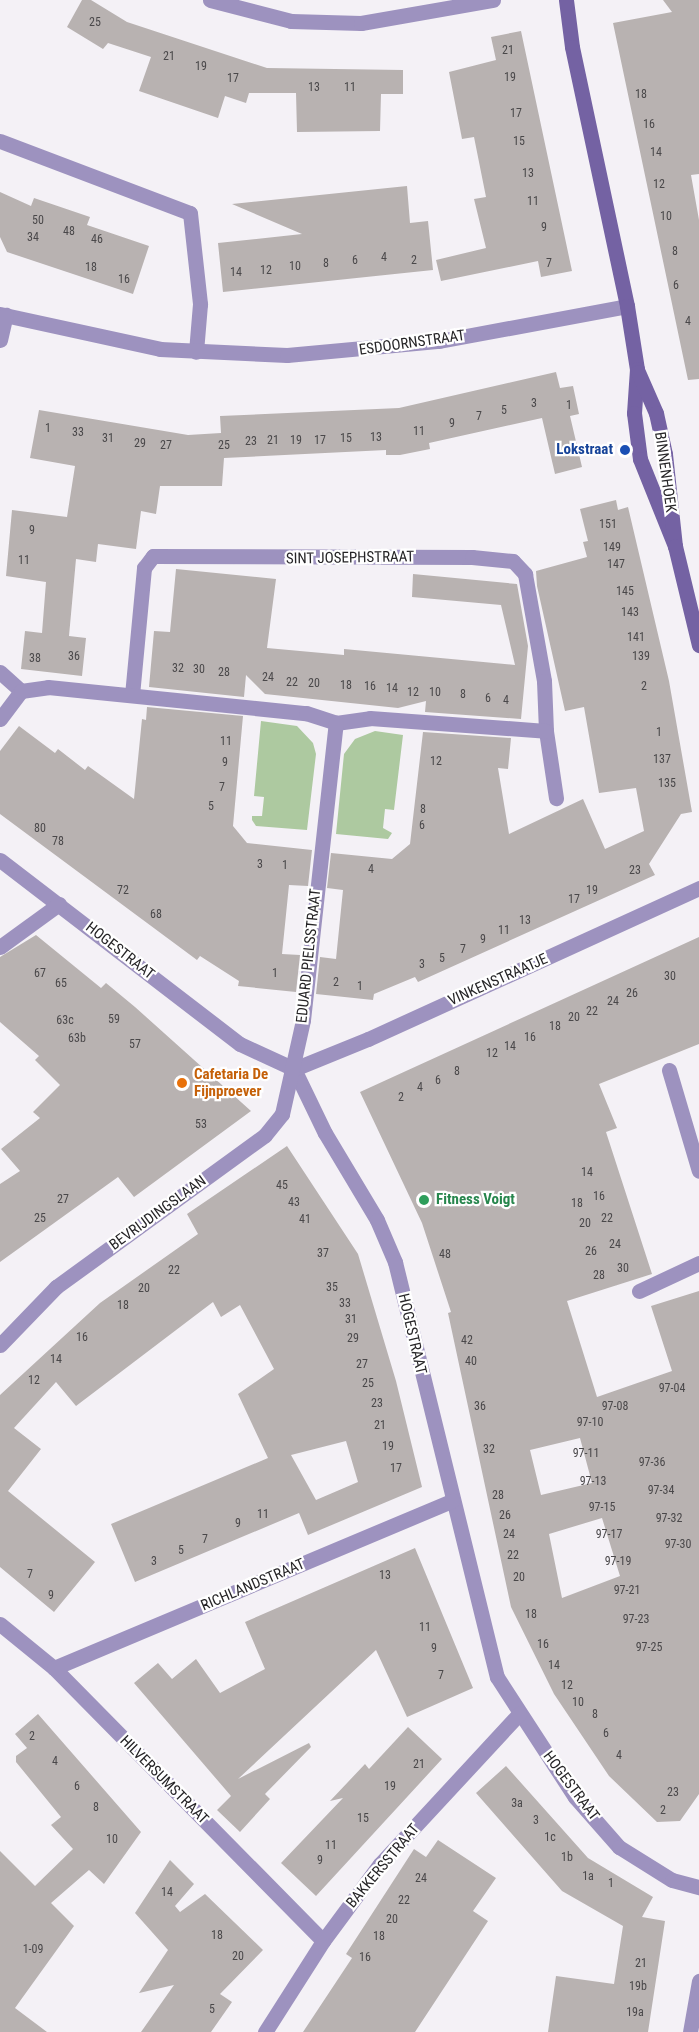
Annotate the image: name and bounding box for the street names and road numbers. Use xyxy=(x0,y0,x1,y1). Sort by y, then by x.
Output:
street label: ESDOORNSTRAAT xyxy=(358,327,466,359)
street label: BINNENHOEK xyxy=(650,431,680,513)
street label: SINT JOSEPHSTRAAT xyxy=(286,548,414,568)
street label: EDUARD PIELSSTRAAT xyxy=(293,888,325,1024)
street label: HOGESTRAAT xyxy=(82,919,158,983)
street label: VINKENSTRAATJE xyxy=(445,950,551,1010)
street label: BEVRIJDINGSLAAN xyxy=(106,1172,210,1254)
street label: HOGESTRAAT xyxy=(394,1292,430,1376)
street label: RICHLANDSTRAAT xyxy=(198,1555,308,1615)
street label: HILVERSUMSTRAAT xyxy=(116,1732,212,1828)
street label: HOGESTRAAT xyxy=(539,1748,603,1824)
street label: BAKKERSSTRAAT xyxy=(343,1820,423,1912)

